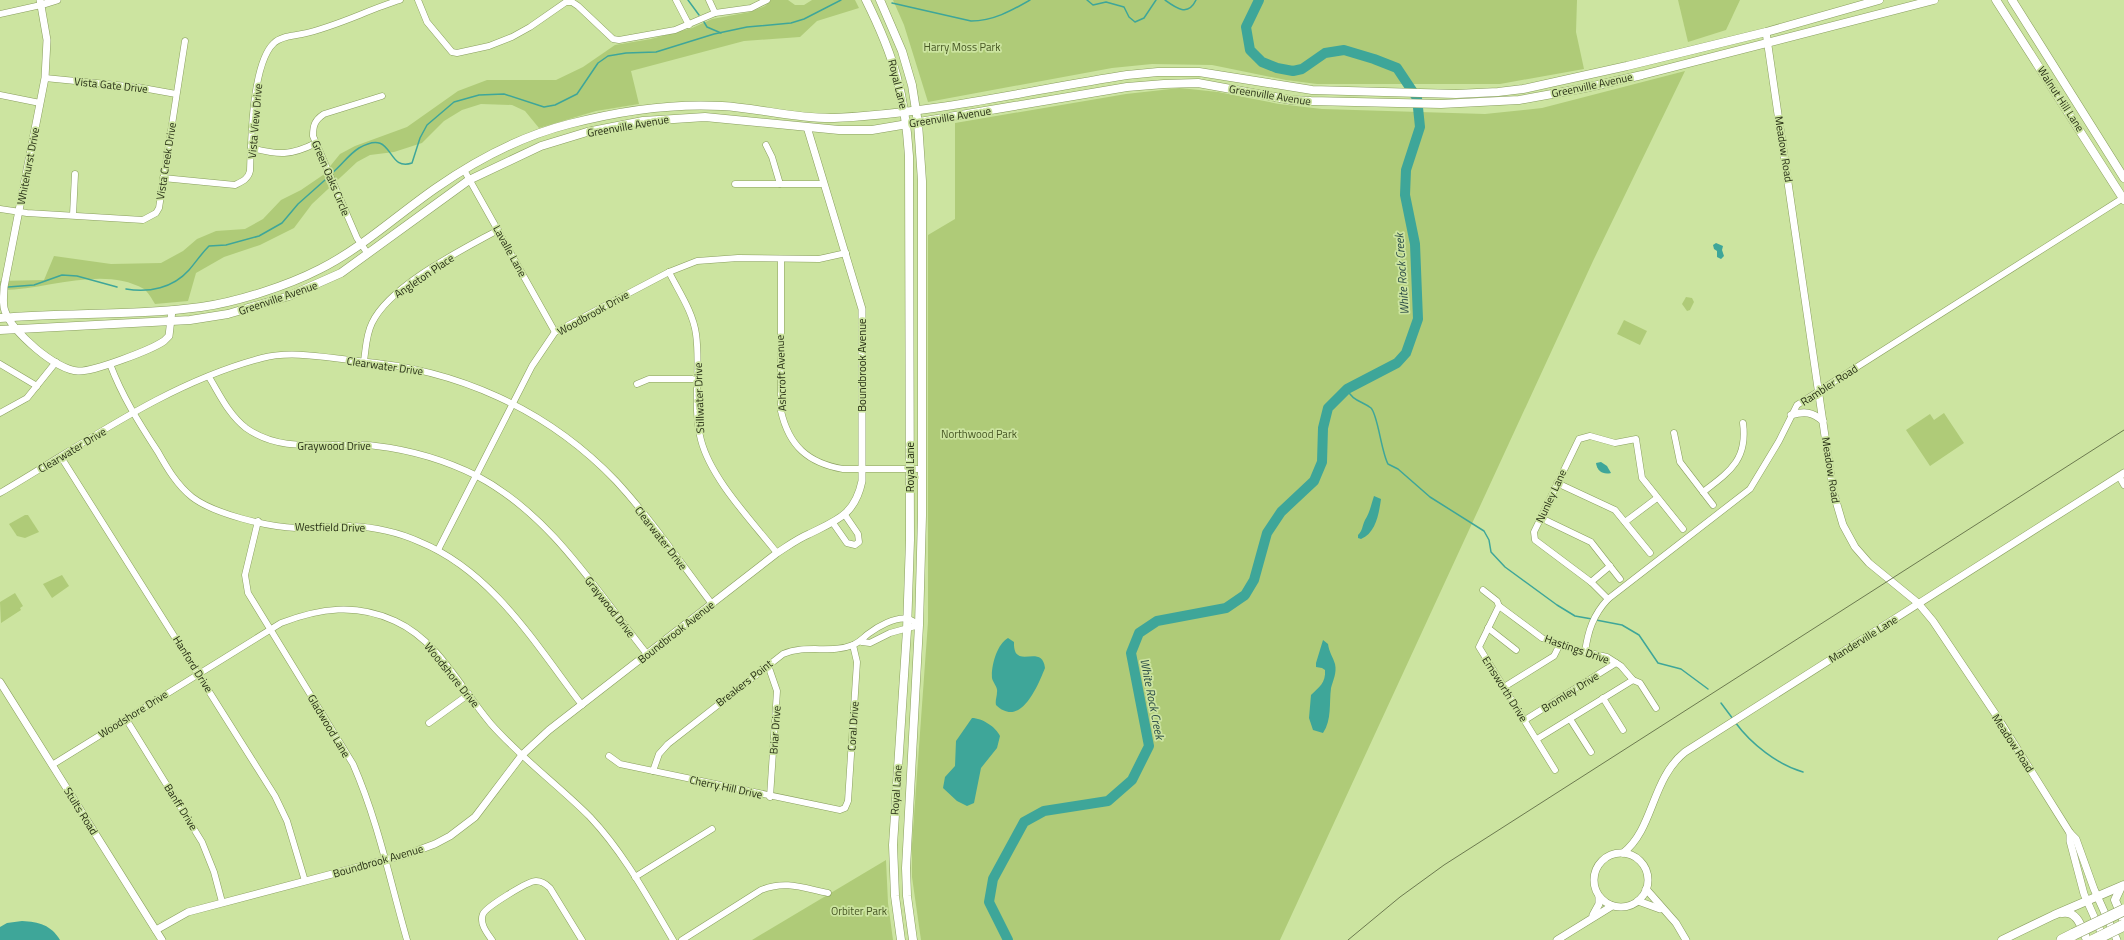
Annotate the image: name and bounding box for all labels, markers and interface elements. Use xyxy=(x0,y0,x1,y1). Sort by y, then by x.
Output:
park label: Harry Moss Park xyxy=(924,39,1001,55)
street label: Royal Lane xyxy=(884,58,912,111)
street label: Walnut Hill Lane xyxy=(2034,63,2088,135)
street label: Greenville Avenue xyxy=(1550,68,1634,101)
street label: Vista Gate Drive xyxy=(73,73,149,97)
street label: Greenville Avenue xyxy=(1228,81,1312,109)
street label: Vista View Drive xyxy=(244,83,266,159)
street label: Greenville Avenue xyxy=(908,103,992,131)
street label: Greenville Avenue xyxy=(586,111,670,141)
street label: Meadow Road xyxy=(1771,115,1797,183)
street label: Vista Creek Drive xyxy=(152,121,180,201)
street label: Whitehurst Drive xyxy=(13,126,43,206)
street label: Green Oaks Circle xyxy=(308,138,354,219)
street label: Lavalle Lane xyxy=(489,222,531,280)
water label: White Rock Creek xyxy=(1389,231,1414,316)
street label: Angleton Place xyxy=(391,250,457,302)
street label: Greenville Avenue xyxy=(236,277,320,319)
street label: Woodbrook Drive xyxy=(554,286,632,339)
street label: Boundbrook Avenue xyxy=(854,318,870,412)
street label: Ashcroft Avenue xyxy=(772,334,790,411)
street label: Clearwater Drive xyxy=(346,353,425,379)
street label: Rambler Road xyxy=(1797,360,1861,410)
street label: Stillwater Drive xyxy=(690,362,708,434)
street label: Clearwater Drive xyxy=(35,423,109,477)
park label: Northwood Park xyxy=(941,426,1018,442)
street label: Meadow Road xyxy=(1818,436,1844,504)
street label: Graywood Drive xyxy=(297,438,371,454)
street label: Royal Lane xyxy=(902,441,918,492)
street label: Nunley Lane xyxy=(1532,466,1571,525)
street label: Clearwater Drive xyxy=(631,503,691,574)
street label: Westfield Drive xyxy=(295,518,366,536)
street label: Graywood Drive xyxy=(581,573,639,641)
street label: Boundbrook Avenue xyxy=(634,597,718,667)
street label: Manderville Lane xyxy=(1825,611,1901,667)
street label: Hastings Drive xyxy=(1542,630,1612,668)
street label: Hanford Drive xyxy=(169,633,217,696)
street label: Woodshore Drive xyxy=(421,639,484,711)
street label: Emsworth Drive xyxy=(1478,653,1532,725)
street label: Breakers Point xyxy=(712,656,776,710)
water label: White Rock Creek xyxy=(1135,657,1170,743)
street label: Bromley Drive xyxy=(1538,668,1602,716)
street label: Woodshore Drive xyxy=(95,686,171,742)
street label: Gladwood Lane xyxy=(304,691,354,761)
street label: Coral Drive xyxy=(843,700,863,752)
street label: Briar Drive xyxy=(765,705,785,755)
street label: Meadow Road xyxy=(1988,711,2038,775)
street label: Royal Lane xyxy=(886,764,906,816)
street label: Cherry Hill Drive xyxy=(688,771,764,803)
street label: Banff Drive xyxy=(160,781,202,834)
street label: Stults Road xyxy=(60,784,102,838)
street label: Boundbrook Avenue xyxy=(331,840,425,882)
park label: Orbiter Park xyxy=(831,903,888,919)

